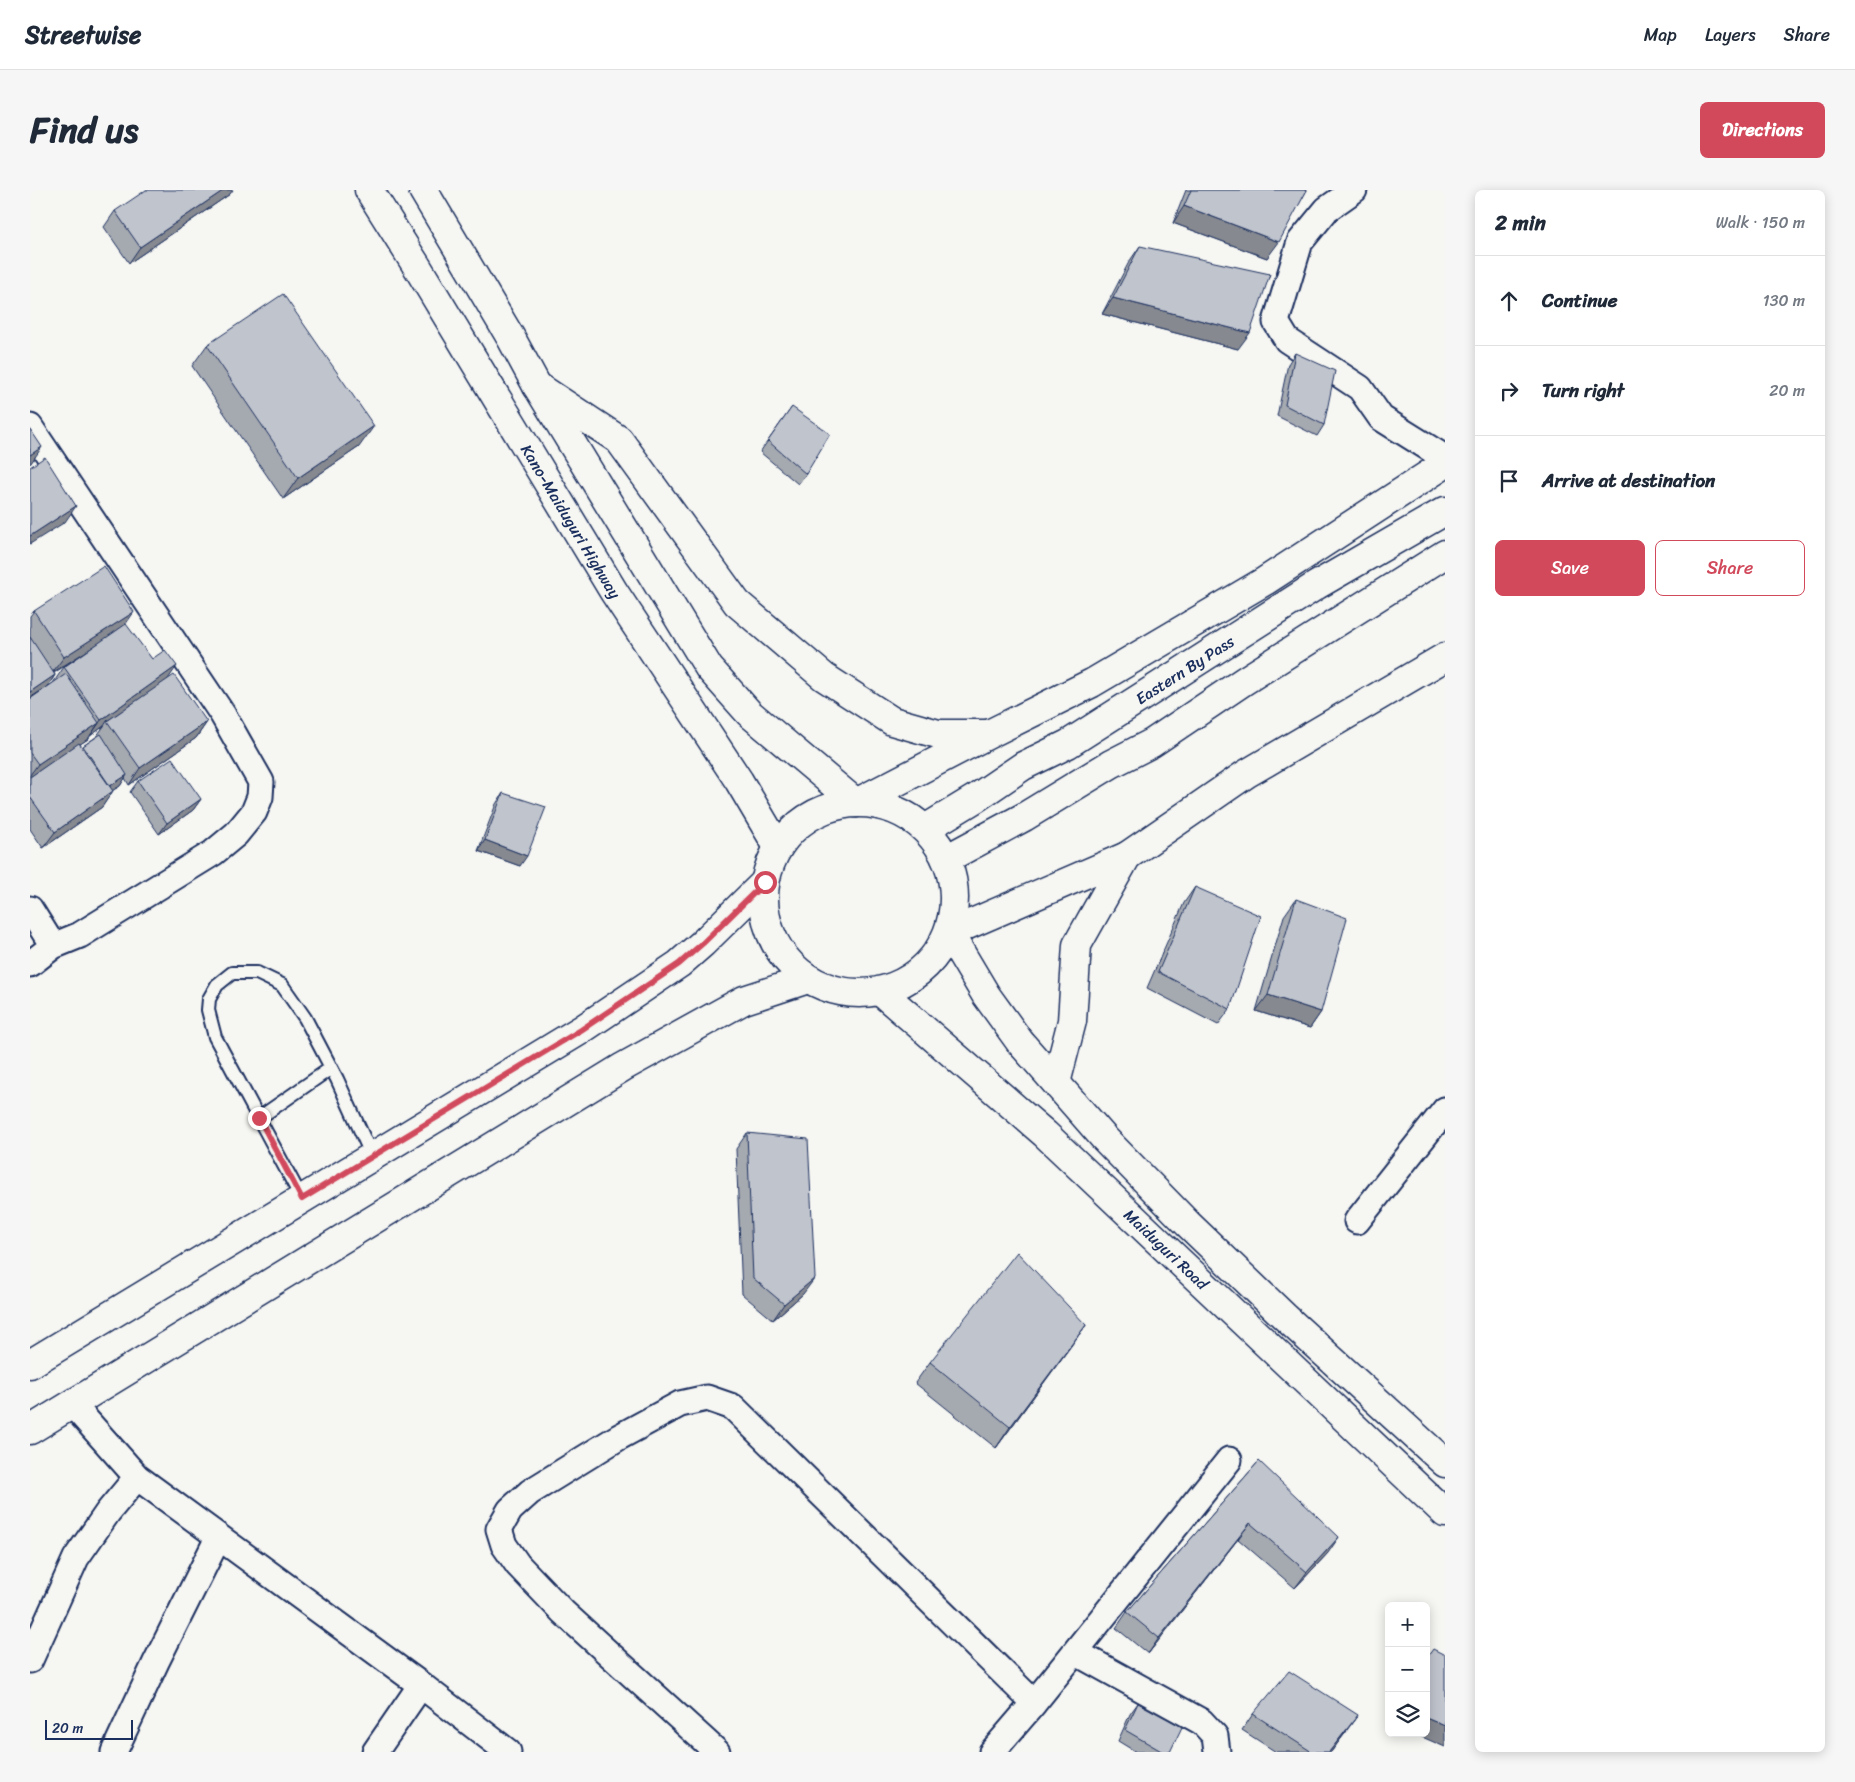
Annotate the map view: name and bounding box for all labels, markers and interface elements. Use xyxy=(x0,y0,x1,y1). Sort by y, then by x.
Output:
text: Streetwise xyxy=(25,14,141,56)
text: Map xyxy=(1644,19,1677,51)
text: Layers xyxy=(1705,19,1756,51)
text: Share xyxy=(1784,19,1830,51)
text: Find us xyxy=(30,99,138,161)
button: Directions xyxy=(1700,102,1825,158)
text: 2 min xyxy=(1495,204,1546,242)
text: Walk · 150 m xyxy=(1716,208,1805,237)
text: Continue xyxy=(1542,284,1618,317)
text: 130 m xyxy=(1763,286,1805,315)
icon: ahead xyxy=(1495,287,1523,315)
text: Turn right xyxy=(1542,374,1624,407)
text: 20 m xyxy=(1769,376,1805,405)
icon: right xyxy=(1495,377,1523,405)
street label: Kano-Maiduguri Highway xyxy=(513,438,629,605)
text: Arrive at destination xyxy=(1542,464,1715,497)
icon: arrive xyxy=(1495,467,1523,495)
button: Save xyxy=(1495,540,1645,596)
button: Share xyxy=(1655,540,1805,596)
street label: Eastern By Pass xyxy=(1130,627,1241,713)
route start xyxy=(754,871,777,894)
route end xyxy=(248,1107,271,1130)
street label: Maiduguri Road xyxy=(1117,1201,1216,1298)
map controls xyxy=(1385,1602,1430,1737)
button: + xyxy=(1385,1602,1430,1647)
button: − xyxy=(1385,1647,1430,1692)
button: layers xyxy=(1385,1692,1430,1737)
text: 20 m xyxy=(52,1716,83,1741)
scale bar xyxy=(45,1717,132,1740)

